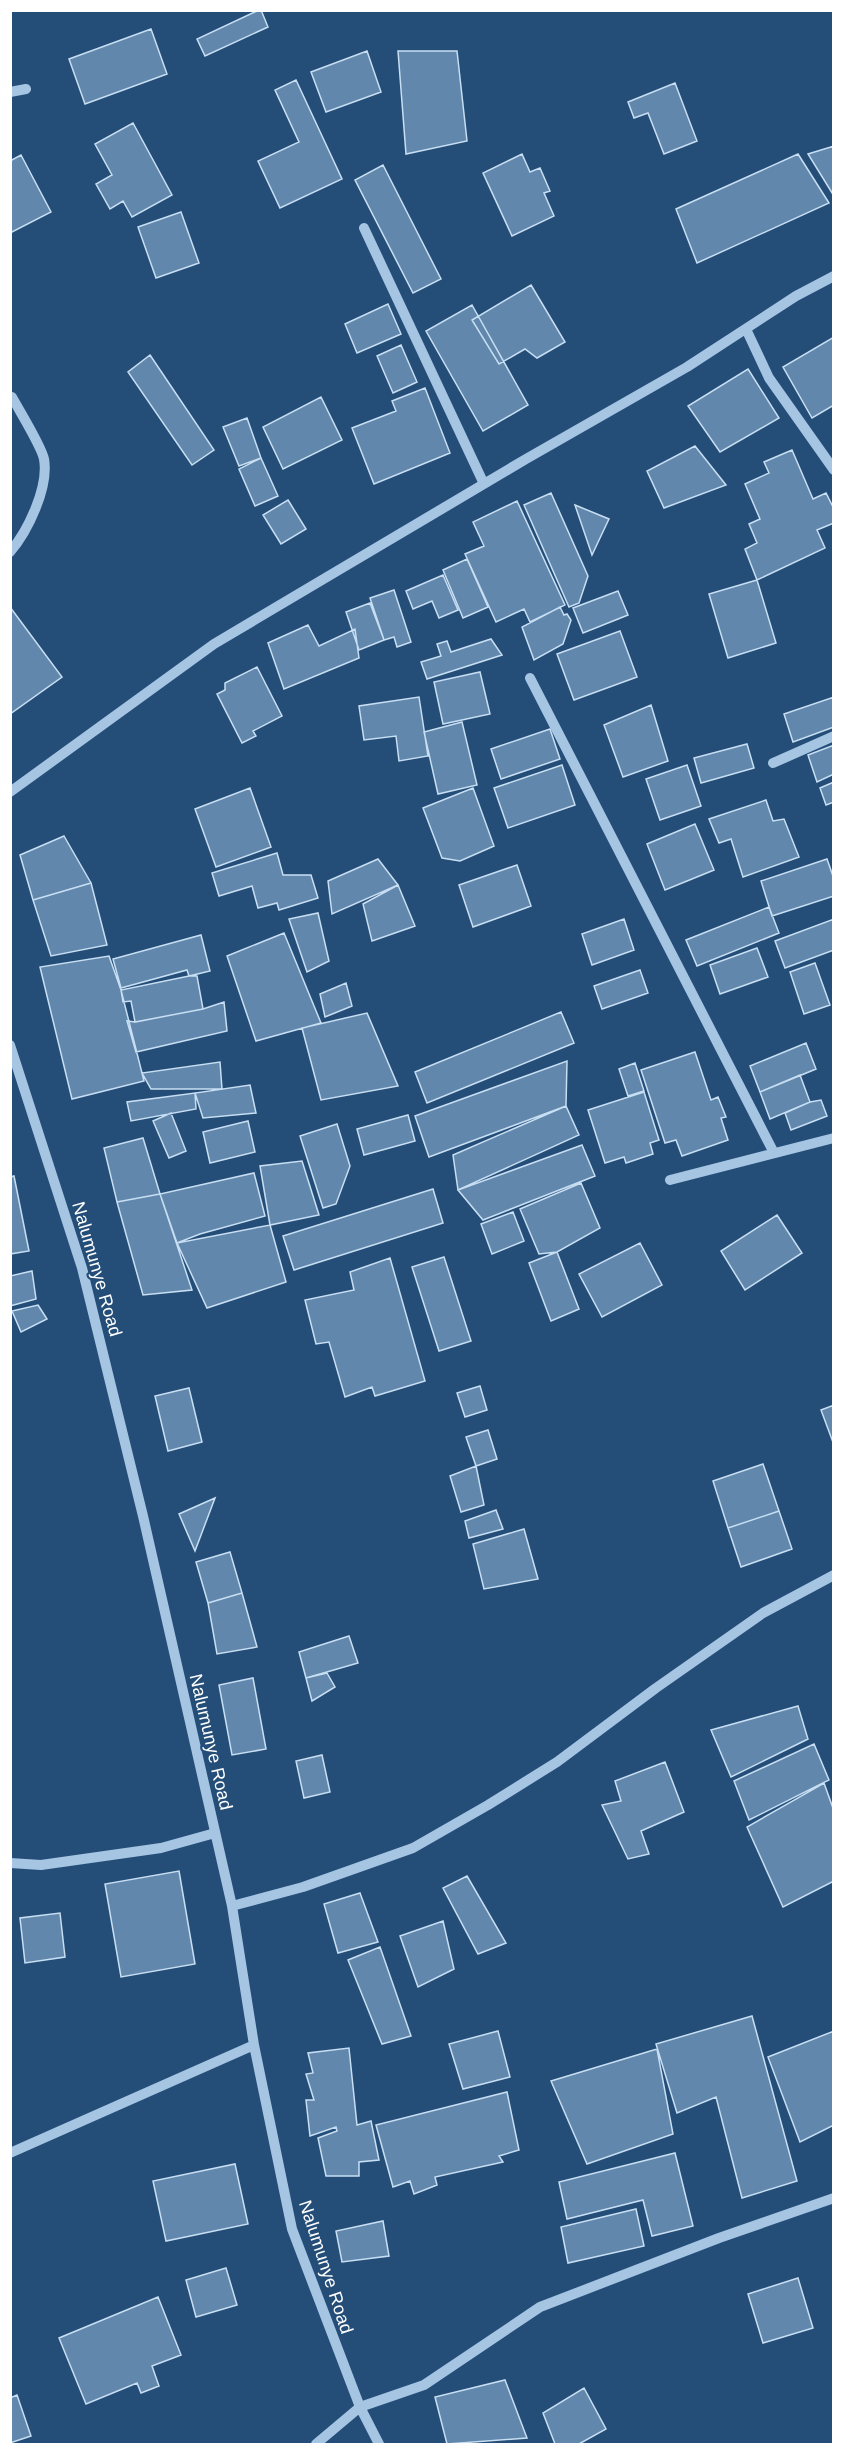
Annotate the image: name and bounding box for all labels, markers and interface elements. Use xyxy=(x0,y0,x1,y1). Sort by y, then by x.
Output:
street label: Nalumunye Road xyxy=(68,1199,126,1339)
street label: Nalumunye Road xyxy=(186,1672,236,1812)
street label: Nalumunye Road xyxy=(295,2198,357,2336)

